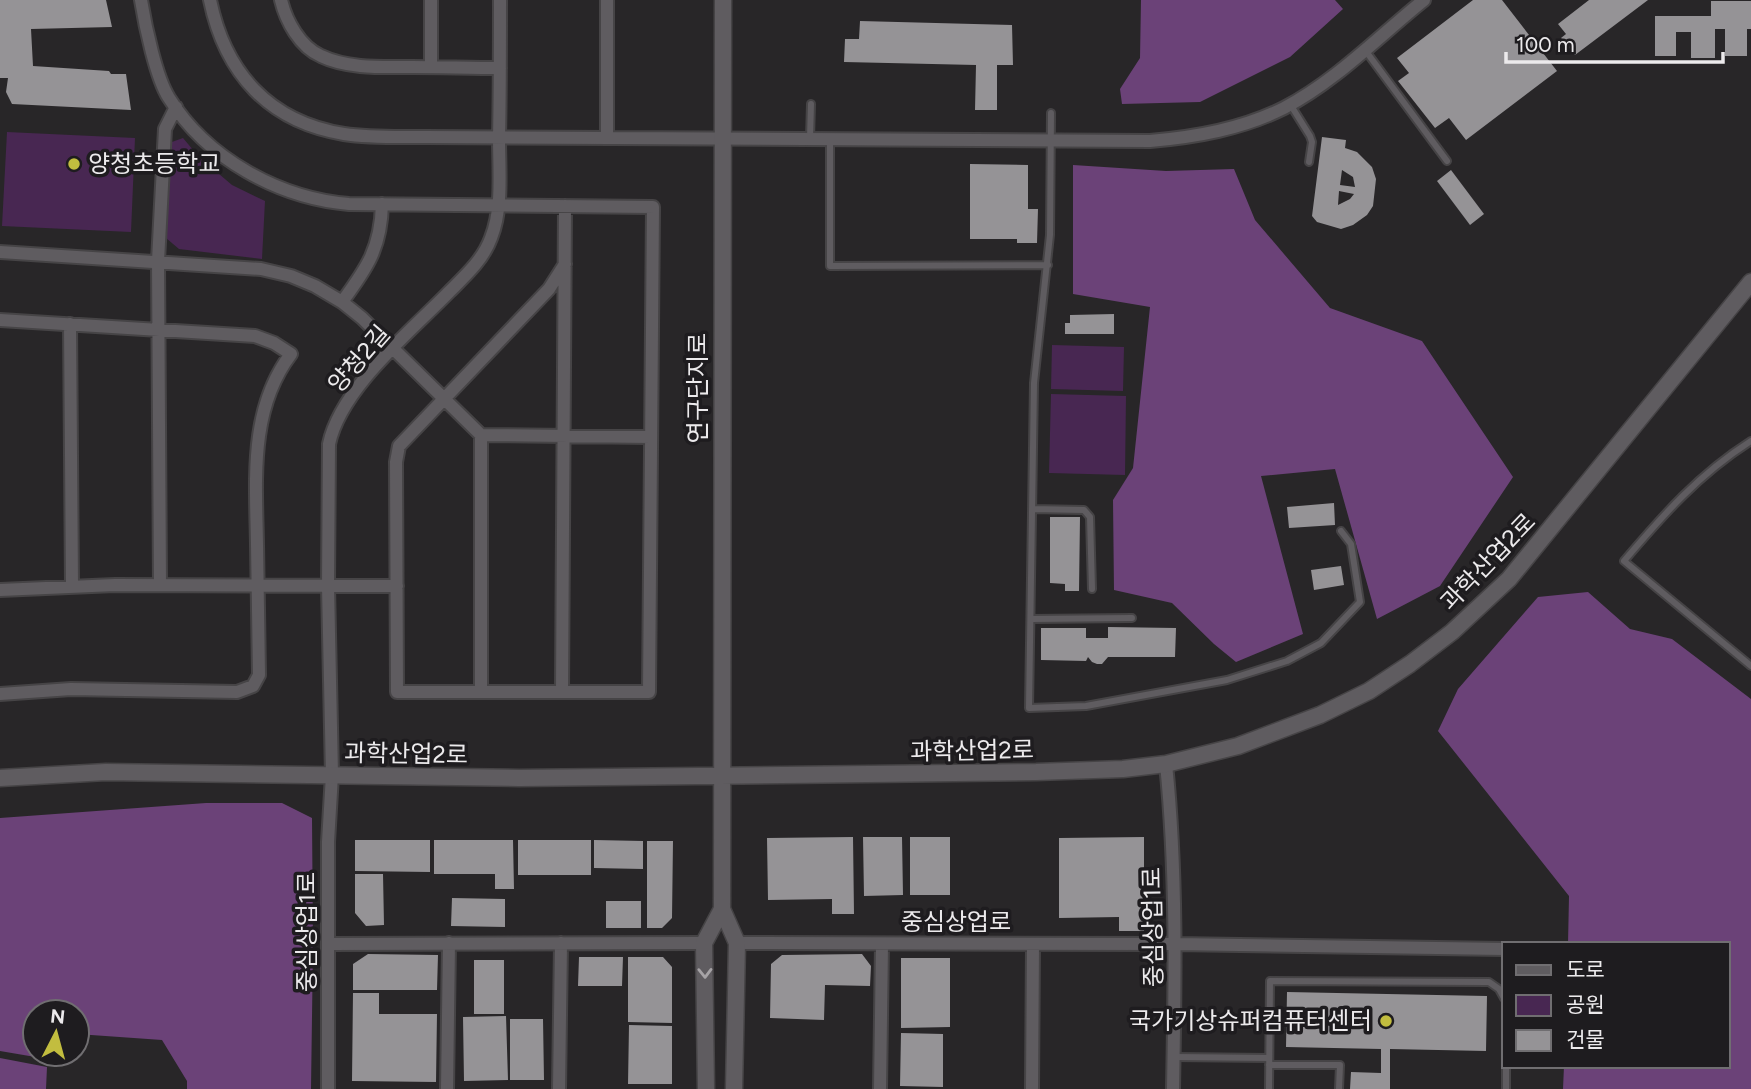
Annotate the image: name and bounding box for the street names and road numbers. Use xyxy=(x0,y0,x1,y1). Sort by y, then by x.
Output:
street label: 양청2길 xyxy=(322,319,396,398)
street label: 연구단지로 xyxy=(683,333,712,443)
street label: 과학산업2로 xyxy=(1434,507,1541,616)
street label: 과학산업2로 xyxy=(910,735,1034,766)
street label: 과학산업2로 xyxy=(344,738,468,769)
street label: 중심상업1로 xyxy=(1137,867,1168,987)
street label: 중심상업1로 xyxy=(292,872,321,992)
street label: 중심상업로 xyxy=(901,907,1011,936)

